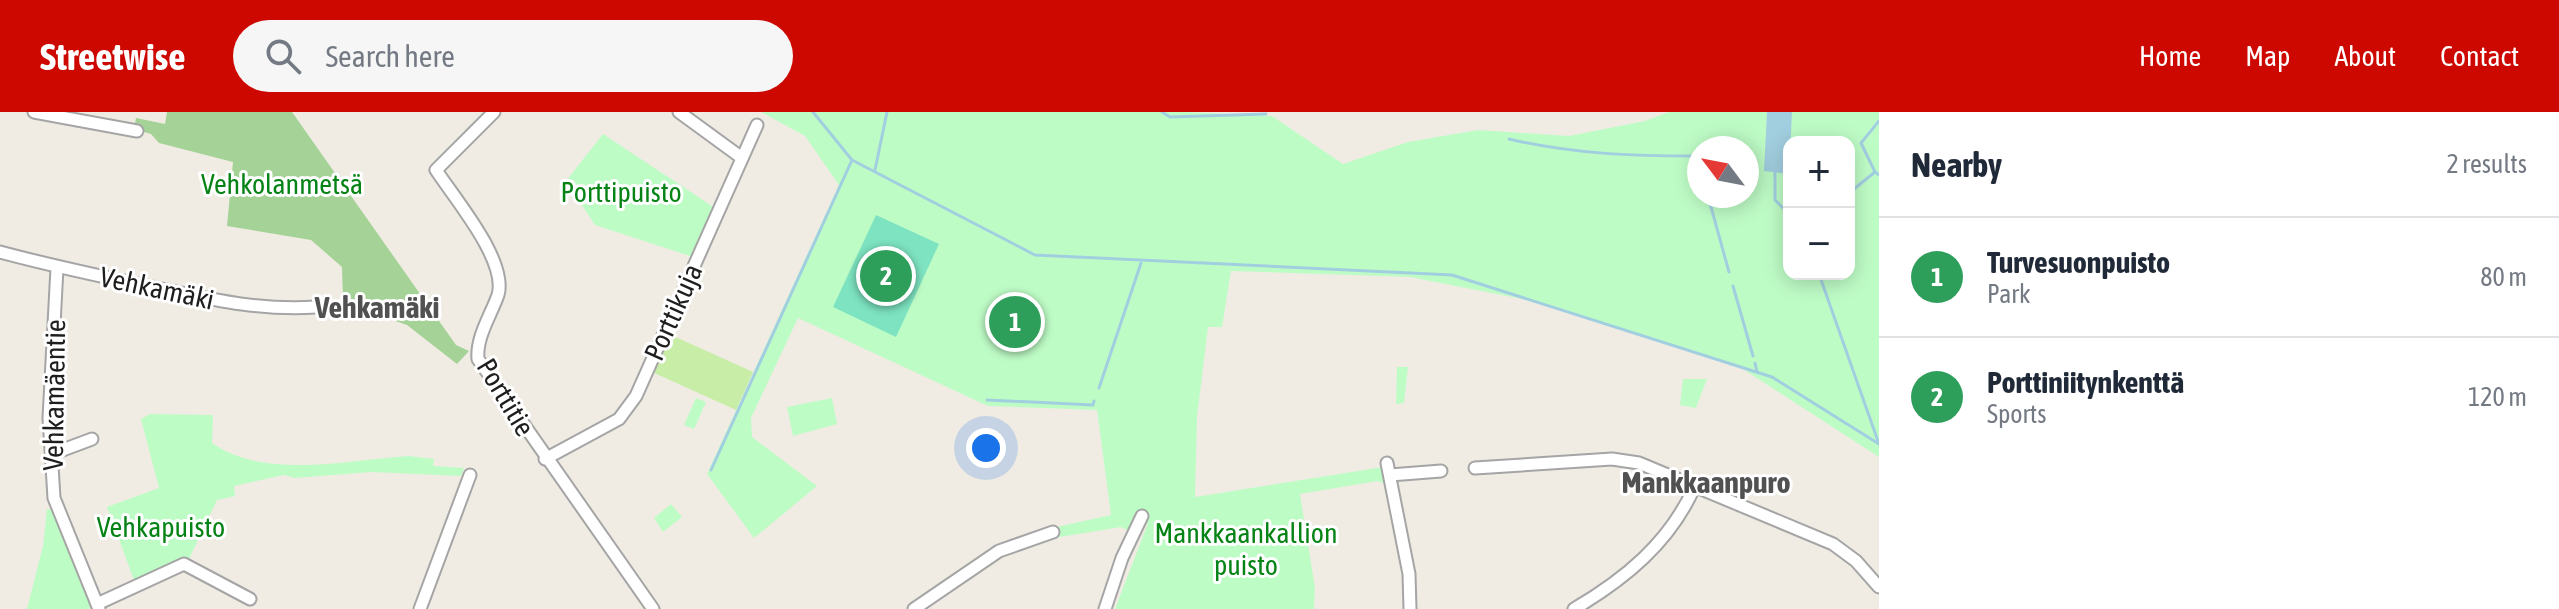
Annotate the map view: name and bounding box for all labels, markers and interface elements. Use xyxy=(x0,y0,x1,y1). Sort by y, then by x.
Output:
search box xyxy=(233,20,793,92)
icon: search xyxy=(261,34,305,78)
text: Streetwise xyxy=(40,35,185,78)
text: Search here xyxy=(325,39,455,73)
text: Home xyxy=(2139,40,2201,72)
text: Map xyxy=(2245,40,2290,72)
text: About xyxy=(2334,40,2396,72)
text: Contact xyxy=(2440,40,2519,72)
north arrow xyxy=(1687,136,1759,208)
map controls xyxy=(1783,136,1855,280)
button: + xyxy=(1783,136,1855,208)
text: Nearby xyxy=(1911,145,2002,184)
text: 2 results xyxy=(2446,149,2527,179)
park label: Vehkolanmetsä xyxy=(201,168,363,200)
park label: Porttipuisto xyxy=(560,176,682,208)
button: − xyxy=(1783,208,1855,280)
text: Turvesuonpuisto xyxy=(1987,245,2170,279)
pin: 2 xyxy=(860,246,912,306)
street label: Porttikuja xyxy=(638,259,708,365)
street label: Vehkamäki xyxy=(97,260,217,316)
text: 1 xyxy=(1931,262,1943,292)
text: 80 m xyxy=(2480,262,2527,292)
text: Park xyxy=(1987,279,2030,309)
district label: Vehkamäki xyxy=(314,290,439,324)
pin: 1 xyxy=(989,292,1041,352)
street label: Vehkamäentie xyxy=(37,319,71,471)
street label: Porttitie xyxy=(471,353,541,441)
text: Porttiniitynkenttä xyxy=(1987,365,2184,399)
text: 2 xyxy=(1931,382,1943,412)
text: 120 m xyxy=(2468,382,2527,412)
text: Sports xyxy=(1987,399,2047,429)
your location xyxy=(966,428,1006,468)
district label: Mankkaanpuro xyxy=(1621,465,1791,499)
park label: Vehkapuisto xyxy=(97,511,225,543)
park label: Mankkaankallion puisto xyxy=(1155,517,1337,581)

